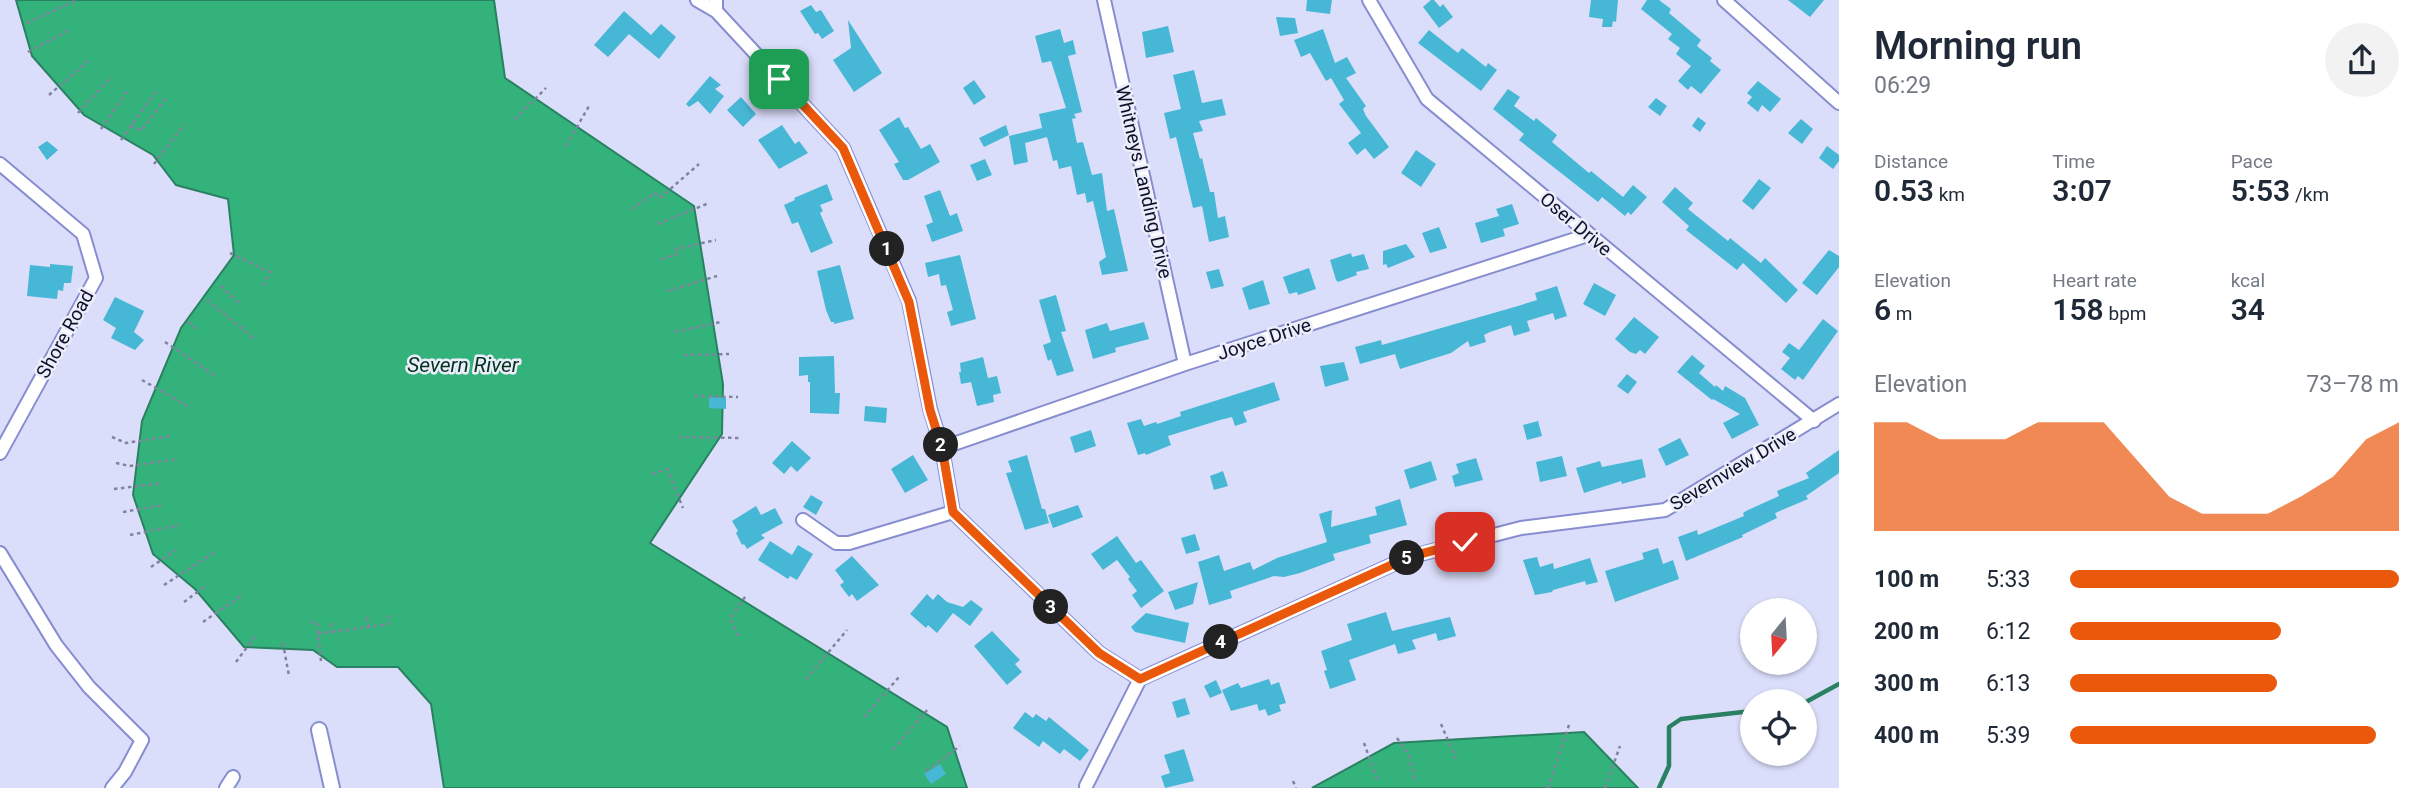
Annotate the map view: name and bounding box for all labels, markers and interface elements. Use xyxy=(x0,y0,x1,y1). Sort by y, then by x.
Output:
button: share xyxy=(2325,23,2399,97)
text: Morning run xyxy=(1874,24,2082,68)
pin xyxy=(749,49,809,109)
icon: arrive xyxy=(760,60,798,98)
text: 06:29 xyxy=(1874,72,1931,99)
street label: Whitneys Landing Drive xyxy=(1111,83,1177,281)
text: Distance xyxy=(1874,150,1948,173)
text: Time xyxy=(2052,150,2095,173)
text: Pace xyxy=(2231,150,2273,173)
text: 0.53 xyxy=(1874,173,1934,208)
text: 3:07 xyxy=(2052,173,2112,208)
text: 5:53 xyxy=(2231,173,2290,208)
text: km xyxy=(1934,183,1965,206)
text: /km xyxy=(2290,183,2329,206)
street label: Oser Drive xyxy=(1535,187,1617,261)
pin: 1 xyxy=(870,232,904,266)
text: 1 xyxy=(881,237,892,260)
text: Elevation xyxy=(1874,269,1951,292)
text: Heart rate xyxy=(2052,269,2137,292)
text: kcal xyxy=(2231,269,2265,292)
street label: Shore Road xyxy=(31,286,99,382)
text: 6 xyxy=(1874,292,1891,327)
text: 158 xyxy=(2052,292,2104,327)
text: 34 xyxy=(2231,292,2265,327)
text: m xyxy=(1891,302,1913,325)
text: bpm xyxy=(2104,302,2146,325)
street label: Joyce Drive xyxy=(1214,313,1314,365)
water label: Severn River xyxy=(407,353,520,377)
text: Elevation xyxy=(1874,371,1967,398)
text: 73–78 m xyxy=(2306,371,2399,398)
street label: Severnview Drive xyxy=(1666,422,1800,516)
pin: 2 xyxy=(923,428,958,462)
text: 2 xyxy=(935,433,946,456)
pin xyxy=(1435,512,1495,572)
icon: check xyxy=(1446,523,1484,561)
pin: 5 xyxy=(1390,540,1424,576)
text: 5 xyxy=(1401,546,1412,569)
text: 100 m xyxy=(1874,566,1939,593)
text: 5:33 xyxy=(1986,566,2030,593)
pin: 3 xyxy=(1034,590,1068,624)
text: 3 xyxy=(1045,595,1056,618)
north arrow xyxy=(1740,598,1816,676)
map controls xyxy=(1740,598,1817,766)
text: 200 m xyxy=(1874,618,1939,645)
text: 6:12 xyxy=(1986,618,2030,645)
pin: 4 xyxy=(1204,624,1238,660)
text: 4 xyxy=(1215,630,1226,653)
text: 300 m xyxy=(1874,670,1939,697)
text: 6:13 xyxy=(1986,670,2030,697)
button: locate xyxy=(1740,689,1817,766)
text: 400 m xyxy=(1874,722,1939,749)
text: 5:39 xyxy=(1986,722,2030,749)

